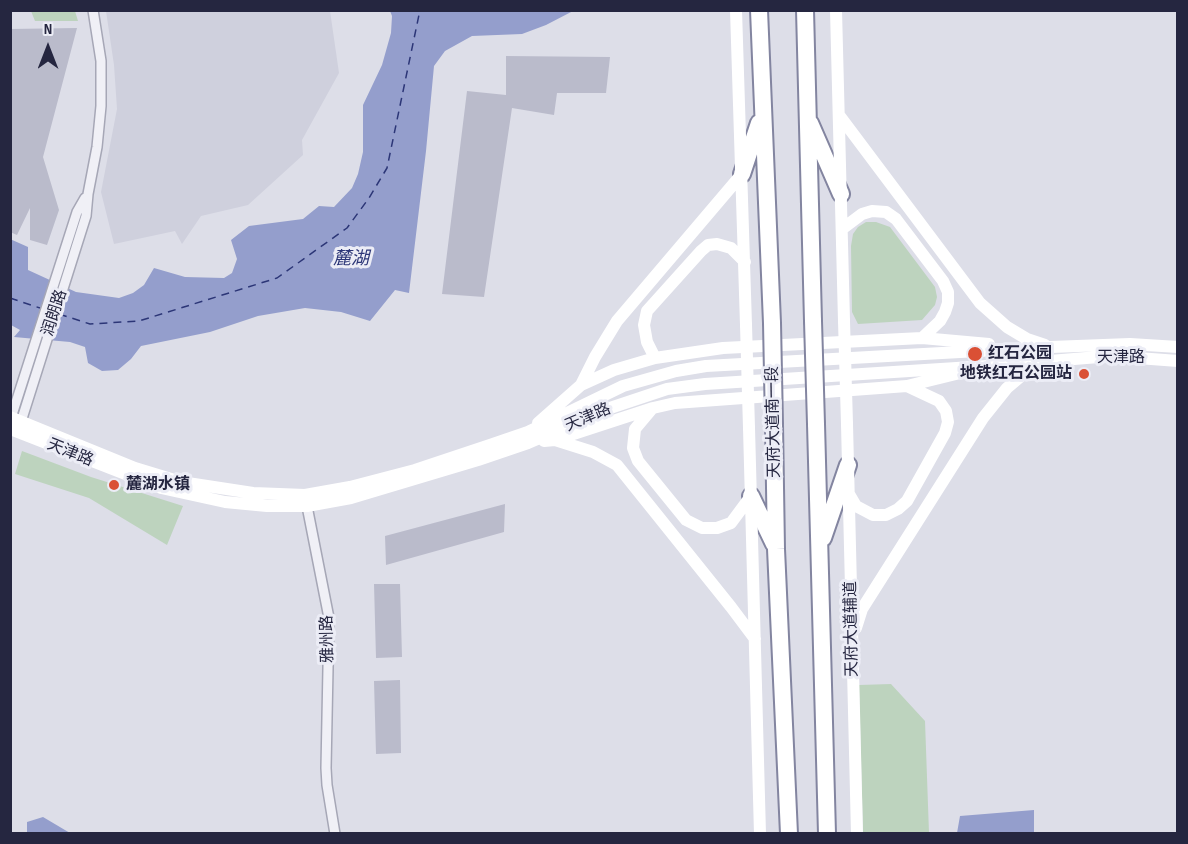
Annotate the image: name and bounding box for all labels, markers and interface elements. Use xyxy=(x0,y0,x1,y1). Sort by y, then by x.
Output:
north arrow xyxy=(18,18,78,78)
text: N xyxy=(44,20,52,39)
water label: 麓湖 xyxy=(333,248,369,270)
street label: 润朗路 xyxy=(38,287,72,339)
place label: 红石公园 xyxy=(988,344,1052,364)
marker: 红石公园 xyxy=(966,345,984,363)
street label: 天津路 xyxy=(1097,348,1145,368)
place label: 地铁红石公园站 xyxy=(960,364,1072,384)
street label: 天府大道南一段 xyxy=(763,366,785,478)
marker: 地铁红石公园站 xyxy=(1077,367,1091,381)
street label: 天津路 xyxy=(562,400,614,436)
street label: 天津路 xyxy=(44,435,96,471)
place label: 麓湖水镇 xyxy=(126,475,190,495)
marker: 麓湖水镇 xyxy=(107,478,121,492)
street label: 天府大道辅道 xyxy=(842,581,862,677)
street label: 雅州路 xyxy=(318,615,338,663)

